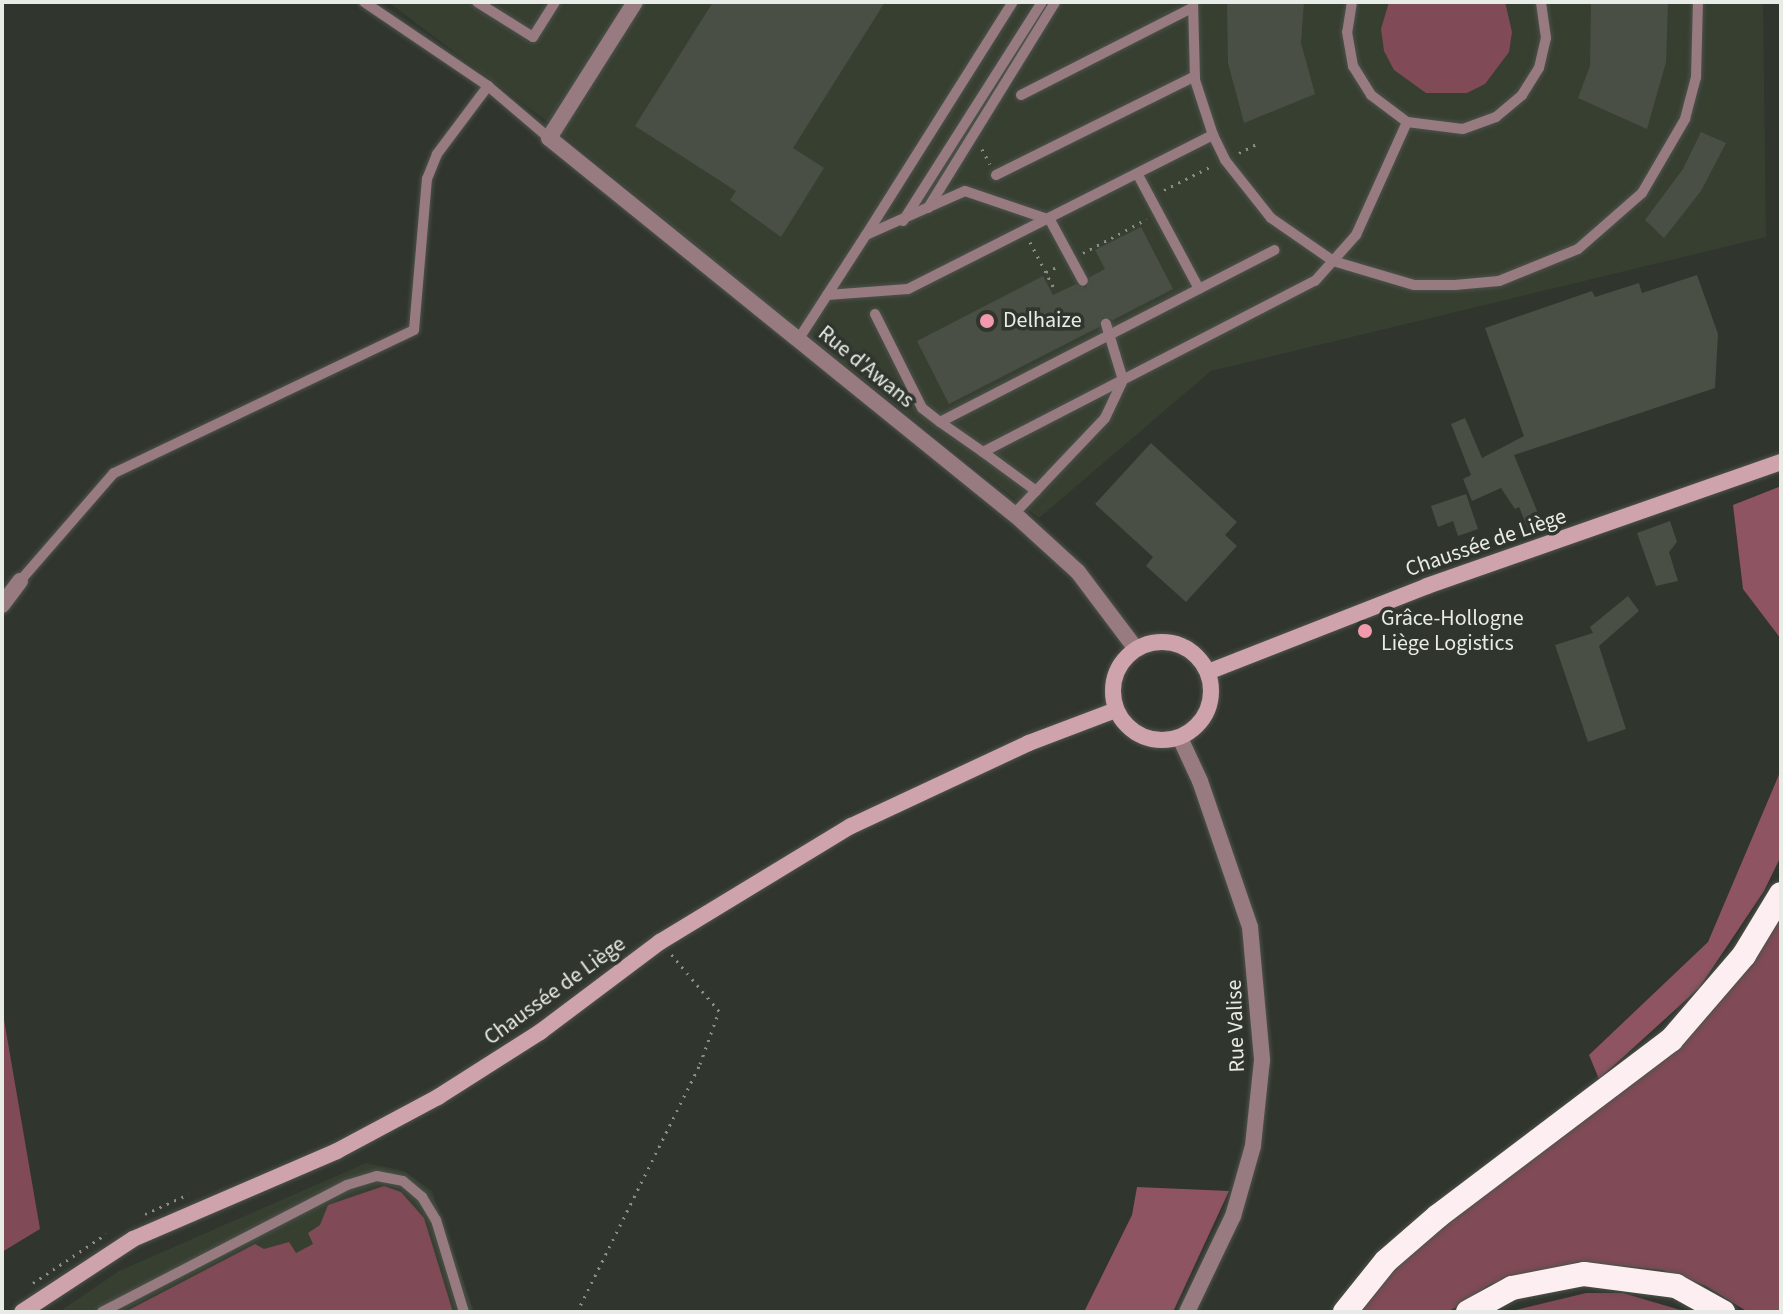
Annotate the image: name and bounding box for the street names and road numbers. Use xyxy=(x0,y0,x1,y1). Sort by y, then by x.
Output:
street label: Rue d'Awans xyxy=(813,320,919,414)
street label: Chaussée de Liège xyxy=(1402,503,1570,583)
street label: Chaussée de Liège xyxy=(479,931,631,1051)
street label: Rue Valise xyxy=(1221,979,1251,1073)

